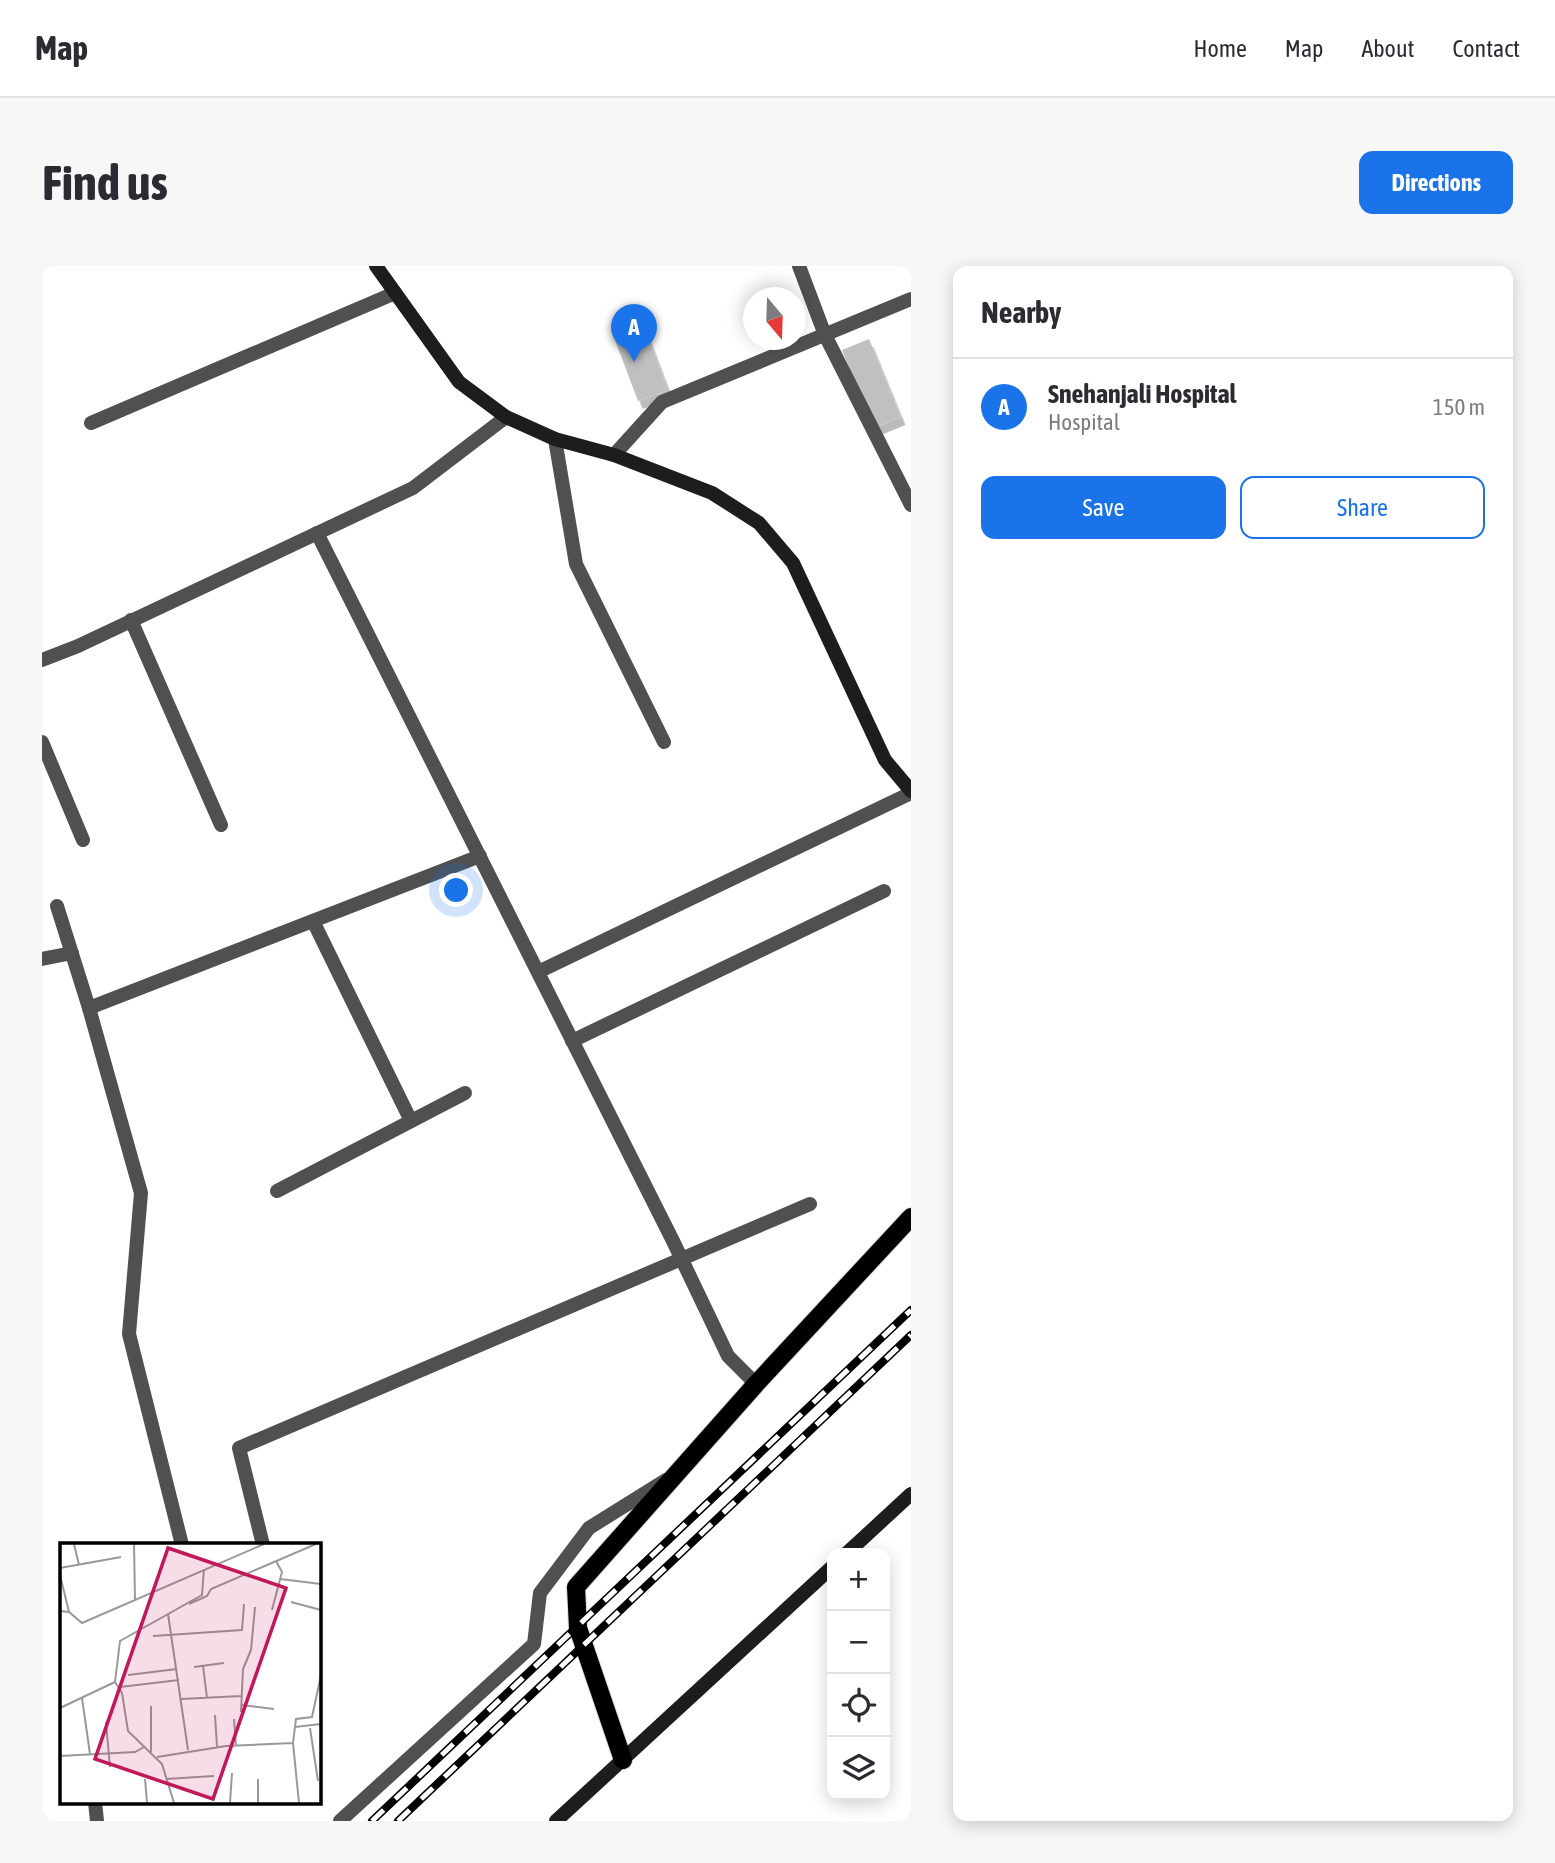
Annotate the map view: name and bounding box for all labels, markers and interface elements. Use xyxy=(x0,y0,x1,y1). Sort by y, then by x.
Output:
text: Map xyxy=(35,29,88,67)
text: Home xyxy=(1193,35,1247,62)
text: Map xyxy=(1285,35,1323,62)
text: About xyxy=(1361,35,1414,62)
text: Contact xyxy=(1452,35,1520,62)
button: Directions xyxy=(1359,151,1513,214)
text: Find us xyxy=(42,154,168,210)
north arrow xyxy=(743,287,806,350)
text: Nearby xyxy=(981,295,1061,329)
pin: A xyxy=(611,304,657,362)
text: Snehanjali Hospital xyxy=(1048,379,1236,409)
text: A xyxy=(998,394,1010,420)
text: 150 m xyxy=(1433,394,1485,420)
text: Hospital xyxy=(1048,409,1120,435)
button: Save xyxy=(981,476,1226,539)
button: Share xyxy=(1240,476,1485,539)
your location xyxy=(439,873,473,907)
inset map xyxy=(60,1543,320,1804)
map controls xyxy=(827,1548,890,1800)
button: + xyxy=(827,1548,890,1611)
button: − xyxy=(827,1611,890,1674)
button: locate xyxy=(827,1674,890,1737)
button: layers xyxy=(827,1737,890,1800)

